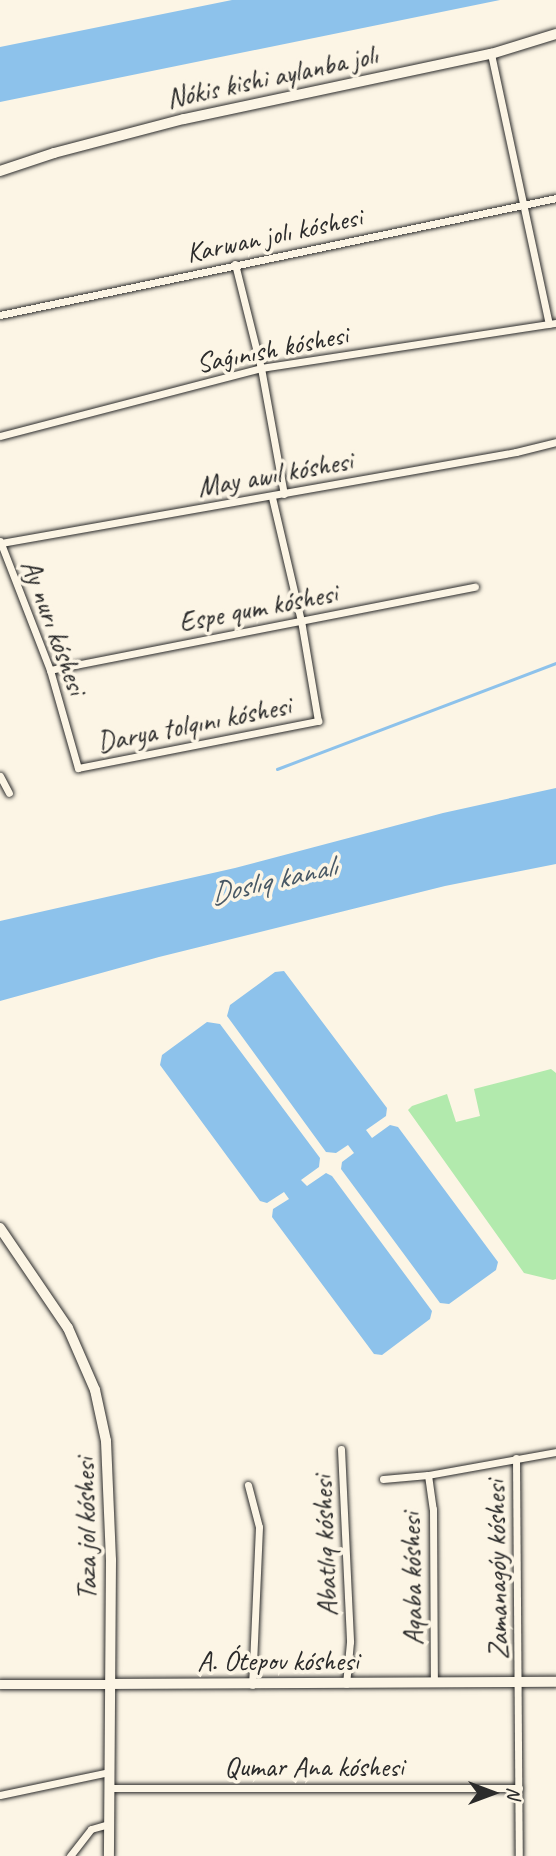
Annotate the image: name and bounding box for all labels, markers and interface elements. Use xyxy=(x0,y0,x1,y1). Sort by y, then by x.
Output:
street label: Nókis kishi aylanba jolı xyxy=(164,38,380,116)
street label: Karwan jolı kóshesi xyxy=(183,200,365,270)
street label: Saǵınısh kóshesi xyxy=(193,318,351,380)
street label: May awıl kóshesi xyxy=(194,444,356,504)
street label: Ay nurı kóshesi xyxy=(14,555,94,699)
street label: Espe qum kóshesi xyxy=(175,576,341,640)
street label: Darya tolqını kóshesi xyxy=(94,689,294,759)
water label: Doslıq kanalı xyxy=(207,848,339,912)
street label: Taza jol kóshesi xyxy=(68,1457,104,1601)
street label: Abatlıq kóshesi xyxy=(306,1475,344,1617)
street label: Zamanagóy kóshesi xyxy=(479,1480,515,1660)
street label: Aqaba kóshesi xyxy=(394,1512,430,1646)
street label: A. Ótepov kóshesi xyxy=(197,1644,359,1678)
street label: Qumar Ana kóshesi xyxy=(224,1750,404,1784)
north arrow xyxy=(458,1758,528,1828)
text: N xyxy=(502,1787,526,1799)

